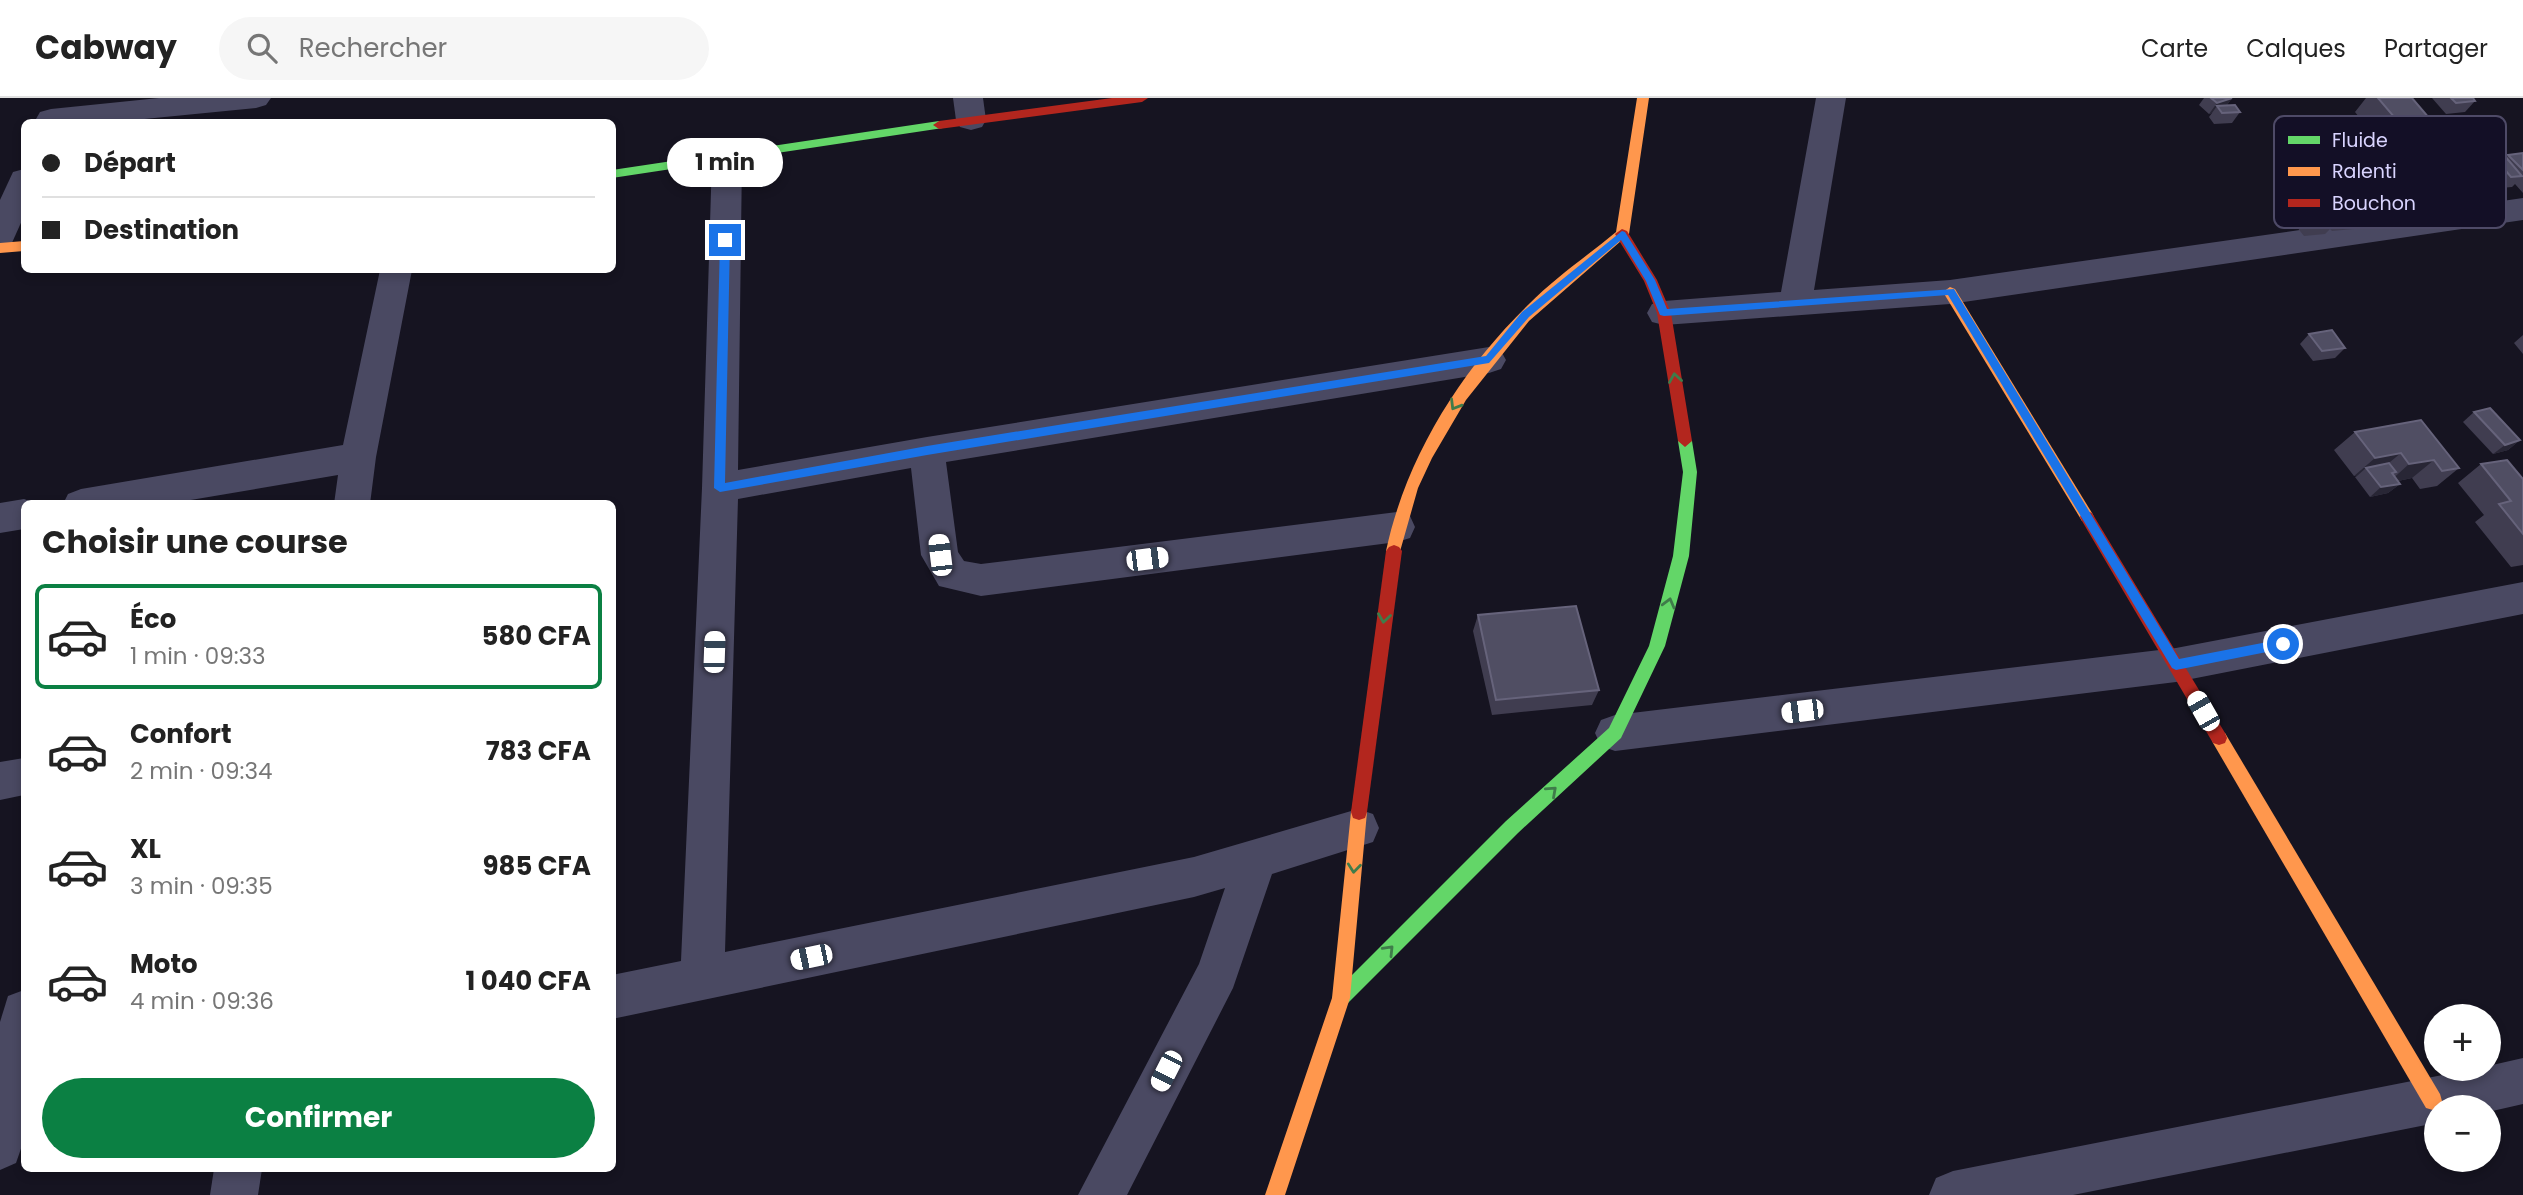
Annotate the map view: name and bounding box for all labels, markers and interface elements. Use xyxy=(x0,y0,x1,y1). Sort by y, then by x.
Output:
search box xyxy=(219,17,709,80)
text: Cabway xyxy=(35,24,177,71)
icon: search xyxy=(243,29,281,67)
text: Rechercher xyxy=(299,30,447,66)
text: Carte xyxy=(2141,32,2208,65)
text: Calques xyxy=(2246,32,2346,65)
text: Partager xyxy=(2384,32,2488,65)
legend xyxy=(2274,116,2506,228)
text: Fluide xyxy=(2332,127,2388,154)
callout: 1 min xyxy=(667,138,783,188)
text: Départ xyxy=(84,145,176,181)
text: 1 min xyxy=(695,146,755,178)
text: Ralenti xyxy=(2332,158,2397,185)
text: Bouchon xyxy=(2332,190,2416,217)
text: Destination xyxy=(84,212,239,248)
route end xyxy=(709,224,741,256)
one-way arrow xyxy=(1668,373,1683,384)
one-way arrow xyxy=(1451,397,1464,410)
text: Choisir une course xyxy=(42,519,348,564)
car xyxy=(928,533,953,577)
car xyxy=(1125,546,1170,572)
one-way arrow xyxy=(1660,597,1675,609)
text: Éco xyxy=(130,601,176,637)
icon: car xyxy=(46,605,109,668)
one-way arrow xyxy=(1376,612,1391,624)
text: 580 CFA xyxy=(482,618,591,654)
route start xyxy=(2267,628,2299,660)
car xyxy=(703,631,726,673)
text: 1 min · 09:33 xyxy=(130,640,266,672)
car xyxy=(2184,688,2223,734)
car xyxy=(1780,698,1825,724)
text: Confort xyxy=(130,716,232,752)
icon: car xyxy=(46,720,109,783)
text: 783 CFA xyxy=(486,733,591,769)
text: 2 min · 09:34 xyxy=(130,755,272,787)
one-way arrow xyxy=(1544,787,1557,799)
text: XL xyxy=(130,831,161,867)
icon: car xyxy=(46,835,109,898)
text: 985 CFA xyxy=(483,848,591,884)
one-way arrow xyxy=(1347,863,1362,874)
text: 3 min · 09:35 xyxy=(130,870,273,902)
car xyxy=(789,942,834,972)
one-way arrow xyxy=(1380,945,1393,958)
text: Moto xyxy=(130,946,198,982)
icon: car xyxy=(46,950,109,1013)
text: 1 040 CFA xyxy=(465,963,591,999)
text: 4 min · 09:36 xyxy=(130,985,274,1017)
map controls xyxy=(2424,1004,2501,1172)
button: + xyxy=(2424,1004,2501,1081)
car xyxy=(1148,1048,1185,1094)
button: Confirmer xyxy=(42,1078,595,1158)
button: − xyxy=(2424,1095,2501,1172)

